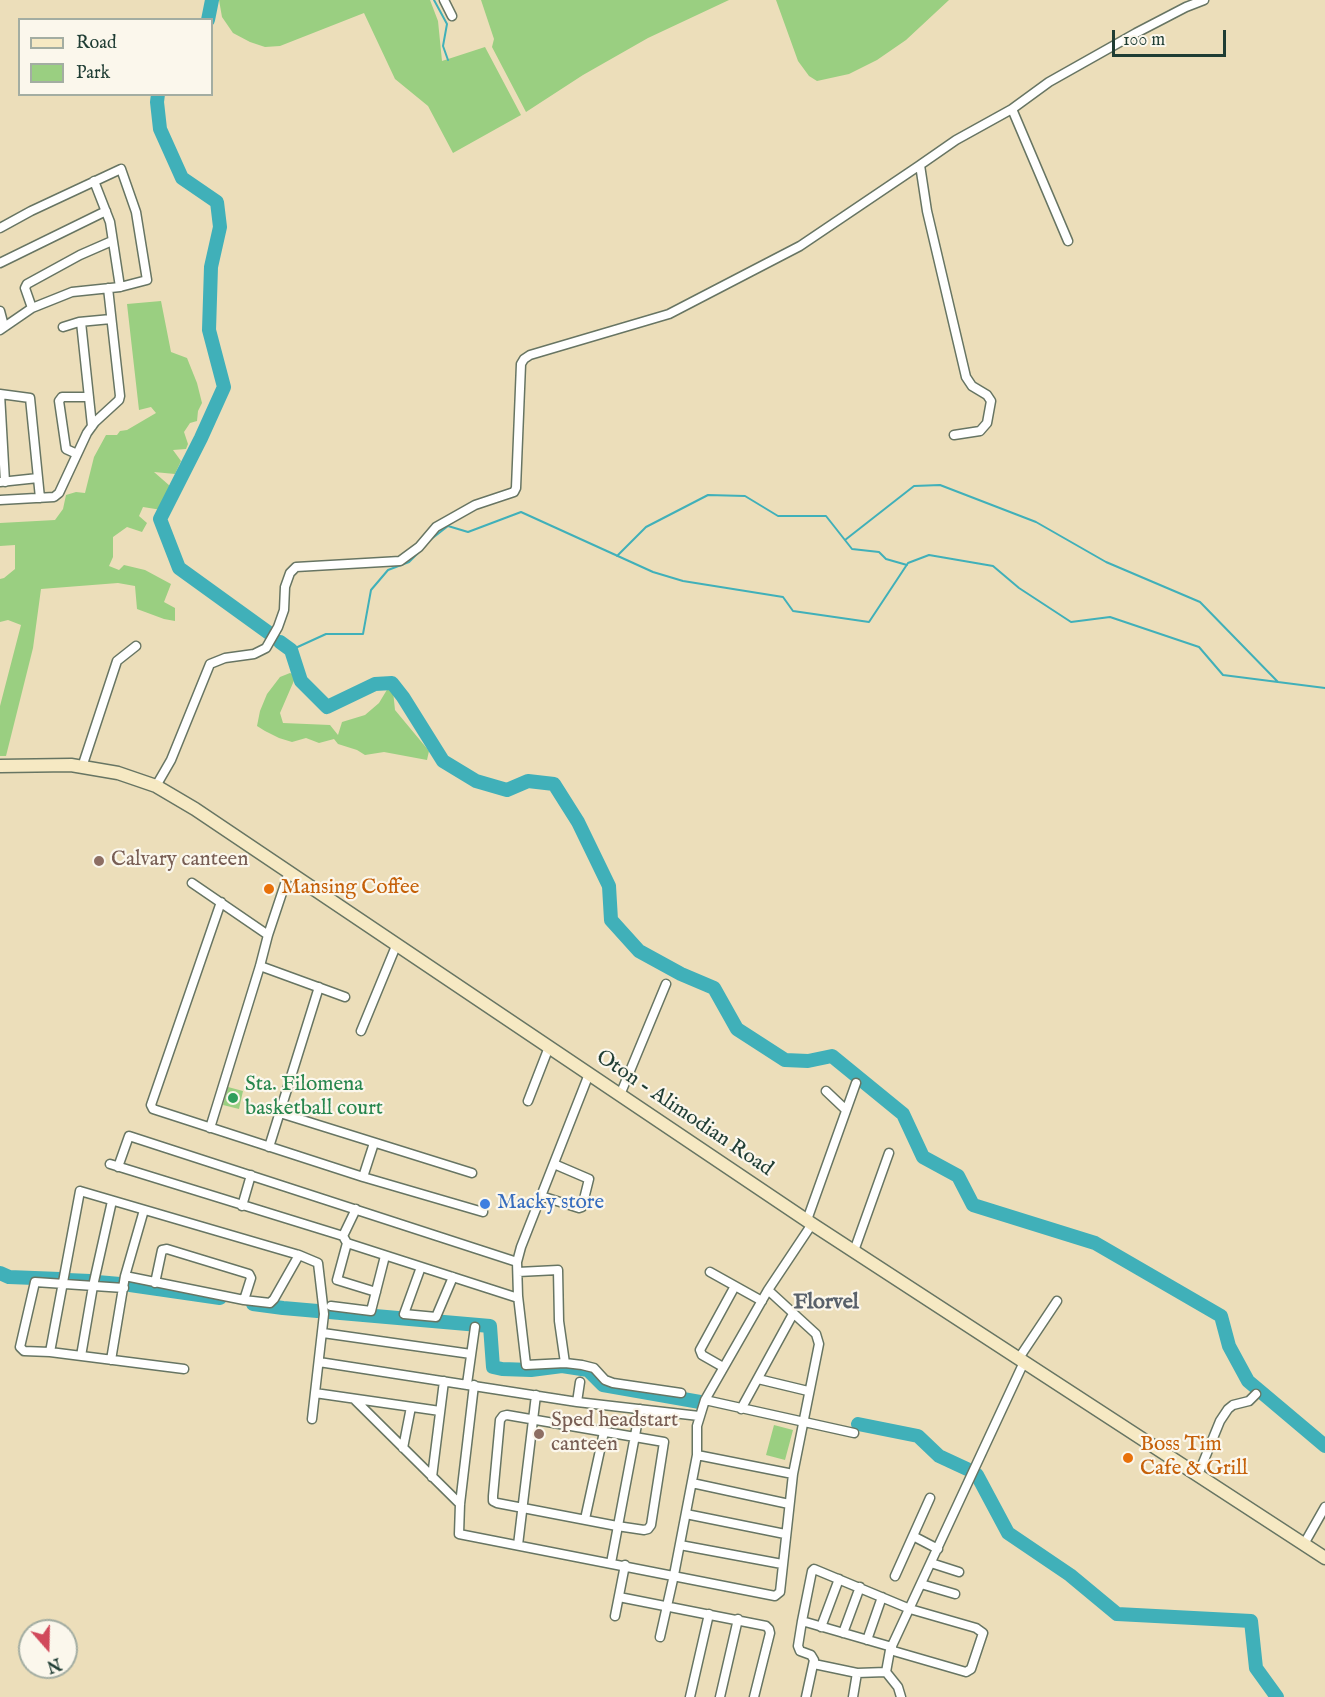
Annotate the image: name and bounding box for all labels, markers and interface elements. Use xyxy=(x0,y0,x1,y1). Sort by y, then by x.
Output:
legend xyxy=(18,18,213,96)
scale bar xyxy=(1115,18,1229,56)
text: 100 m xyxy=(1123,29,1165,52)
text: Road xyxy=(76,32,117,55)
text: Park xyxy=(76,62,110,85)
place label: Calvary canteen xyxy=(111,848,248,874)
marker: Calvary canteen xyxy=(92,854,106,868)
place label: Mansing Coffee xyxy=(281,876,419,902)
marker: Mansing Coffee xyxy=(262,882,276,896)
street label: Oton - Alimodian Road xyxy=(591,1045,777,1183)
place label: Sta. Filomena basketball court xyxy=(245,1073,383,1123)
marker: Sta. Filomena basketball court xyxy=(226,1091,240,1105)
place label: Macky store xyxy=(497,1191,604,1217)
marker: Macky store xyxy=(478,1197,492,1211)
district label: Florvel xyxy=(793,1290,859,1316)
place label: Sped headstart canteen xyxy=(551,1409,678,1459)
marker: Sped headstart canteen xyxy=(532,1427,546,1441)
place label: Boss Tim Cafe & Grill xyxy=(1140,1433,1248,1483)
marker: Boss Tim Cafe & Grill xyxy=(1121,1451,1135,1465)
north arrow xyxy=(18,1619,78,1679)
text: N xyxy=(44,1652,63,1676)

